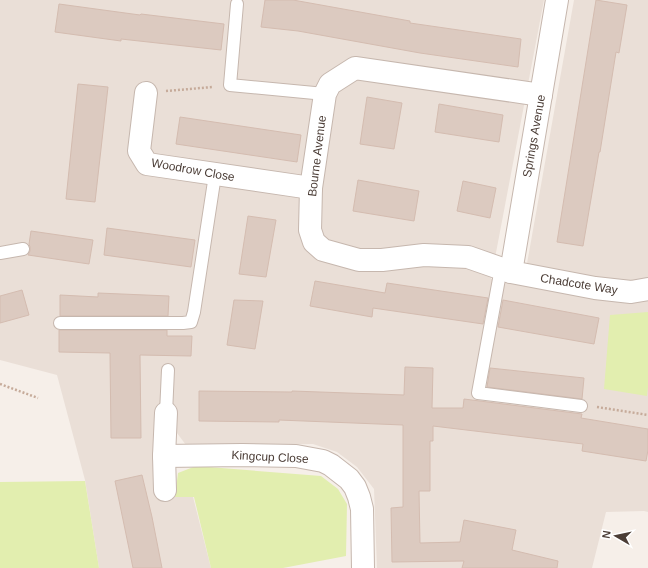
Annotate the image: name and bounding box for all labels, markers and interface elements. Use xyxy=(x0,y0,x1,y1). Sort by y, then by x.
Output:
street label: Springs Avenue xyxy=(520,93,548,179)
street label: Bourne Avenue xyxy=(305,114,329,197)
street label: Woodrow Close xyxy=(150,156,236,184)
street label: Chadcote Way xyxy=(539,271,619,297)
street label: Kingcup Close xyxy=(231,448,309,466)
north arrow xyxy=(596,516,636,556)
text: N xyxy=(600,530,613,539)

